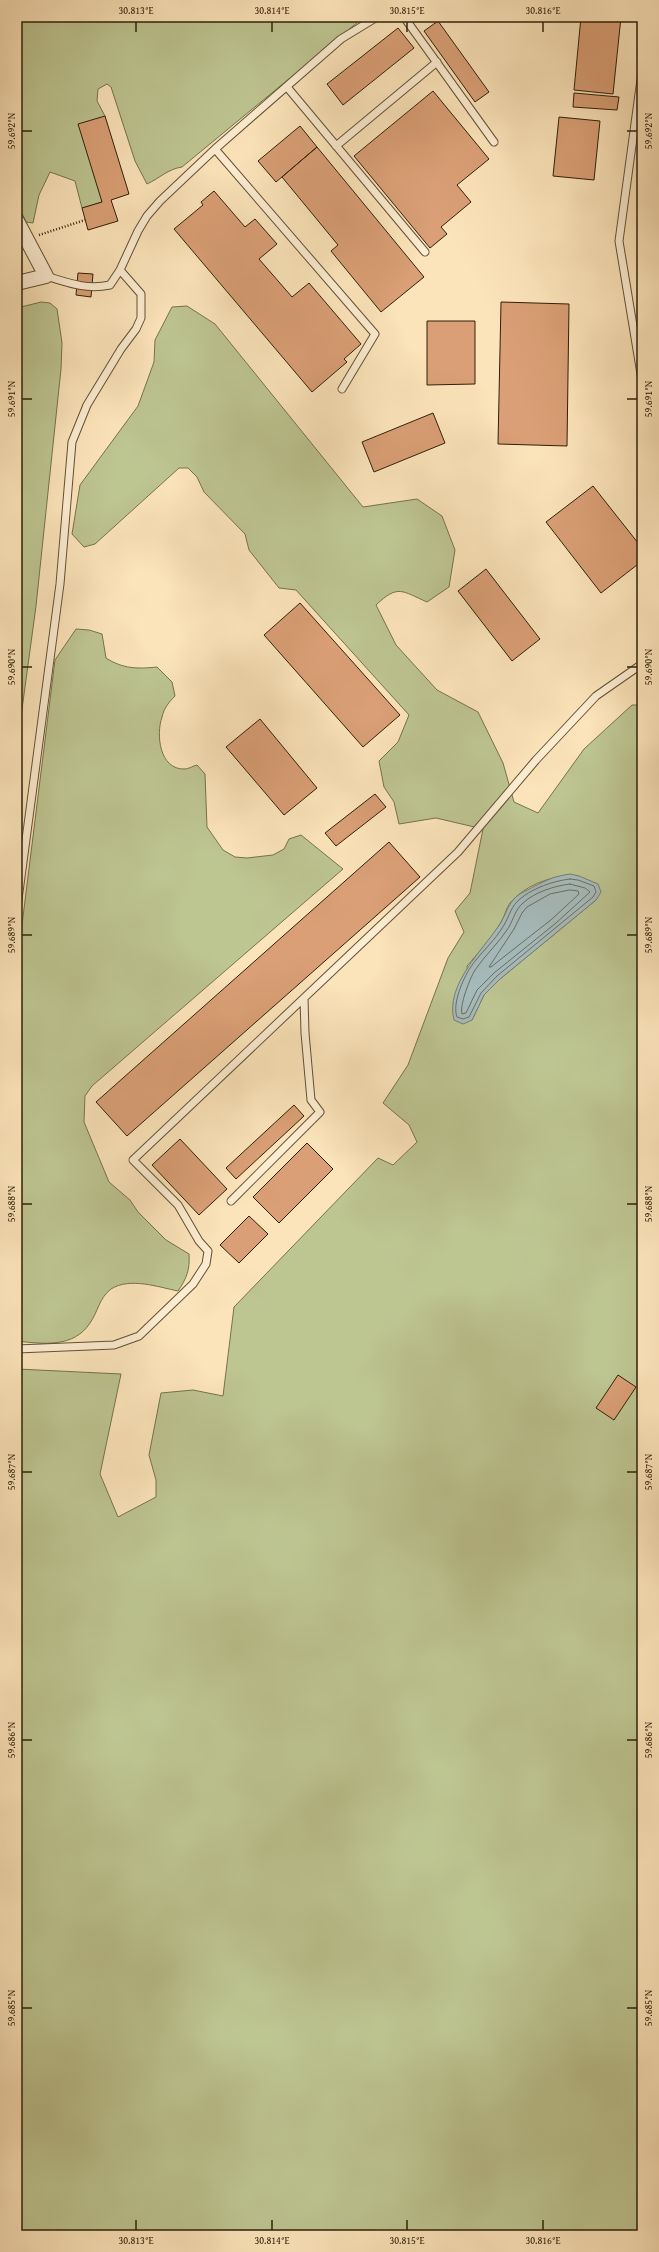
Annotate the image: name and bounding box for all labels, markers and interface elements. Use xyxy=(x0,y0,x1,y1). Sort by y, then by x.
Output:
text: 30.813°E xyxy=(118,3,154,18)
text: 30.814°E xyxy=(254,3,290,18)
text: 30.815°E xyxy=(389,3,425,18)
text: 30.816°E xyxy=(525,3,561,18)
text: 59.692°N xyxy=(4,112,19,149)
text: 59.692°N xyxy=(641,112,656,149)
text: 59.691°N xyxy=(4,380,19,417)
text: 59.691°N xyxy=(641,380,656,417)
text: 59.690°N xyxy=(4,648,19,685)
text: 59.690°N xyxy=(641,648,656,685)
text: 59.689°N xyxy=(4,916,19,953)
text: 59.689°N xyxy=(641,916,656,953)
text: 59.688°N xyxy=(4,1185,19,1222)
text: 59.688°N xyxy=(641,1185,656,1222)
text: 59.687°N xyxy=(4,1453,19,1490)
text: 59.687°N xyxy=(641,1453,656,1490)
text: 59.686°N xyxy=(4,1721,19,1758)
text: 59.686°N xyxy=(641,1721,656,1758)
text: 59.685°N xyxy=(4,1989,19,2026)
text: 59.685°N xyxy=(641,1989,656,2026)
text: 30.813°E xyxy=(118,2233,154,2248)
text: 30.814°E xyxy=(254,2233,290,2248)
text: 30.815°E xyxy=(389,2233,425,2248)
text: 30.816°E xyxy=(525,2233,561,2248)

